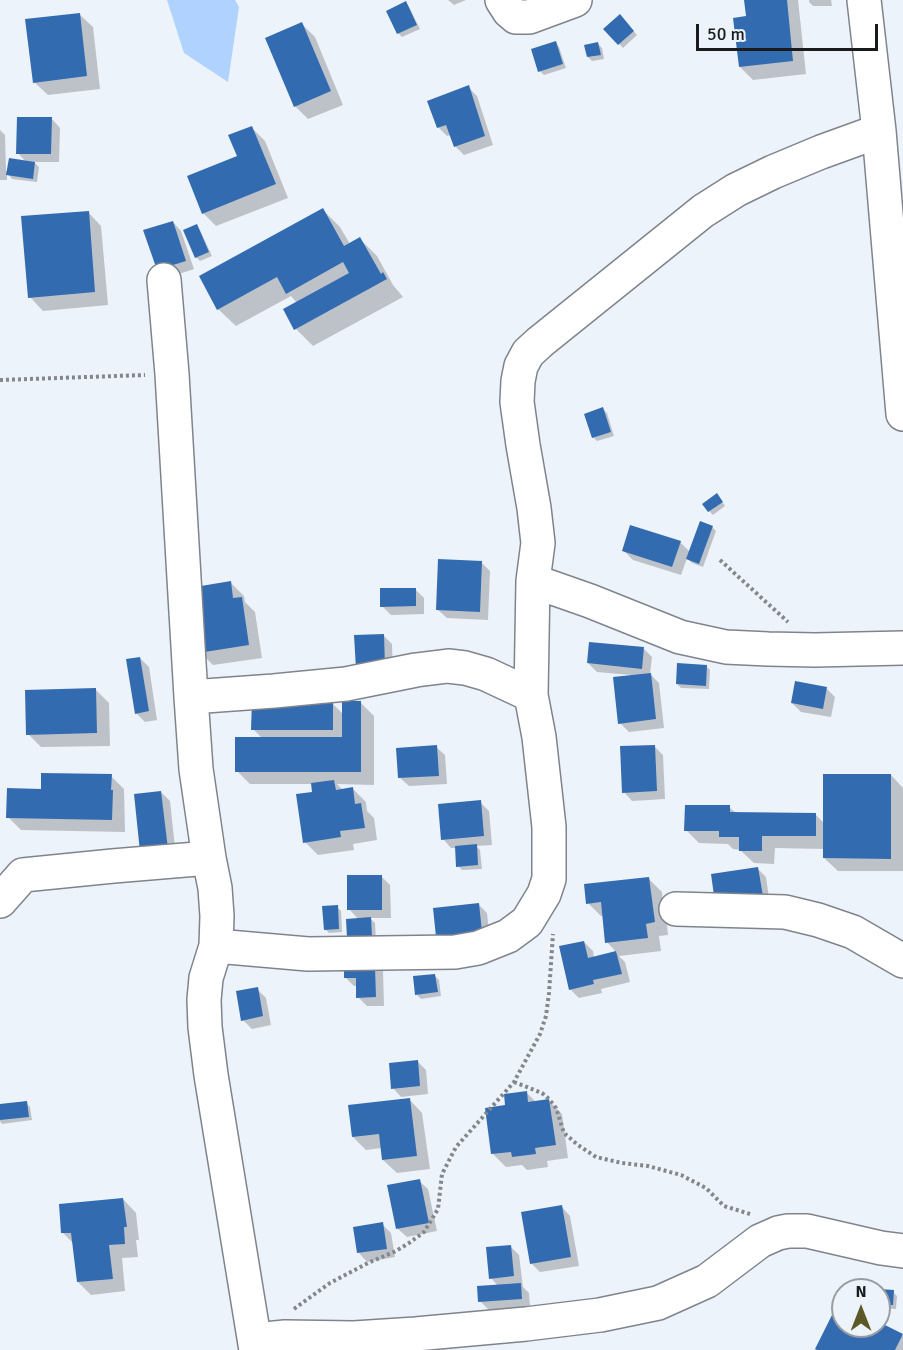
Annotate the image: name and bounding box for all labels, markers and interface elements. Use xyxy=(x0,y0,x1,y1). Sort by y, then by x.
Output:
scale bar xyxy=(699,12,880,50)
text: 50 m xyxy=(707,23,745,45)
north arrow xyxy=(831,1278,891,1338)
text: N xyxy=(855,1282,867,1302)

